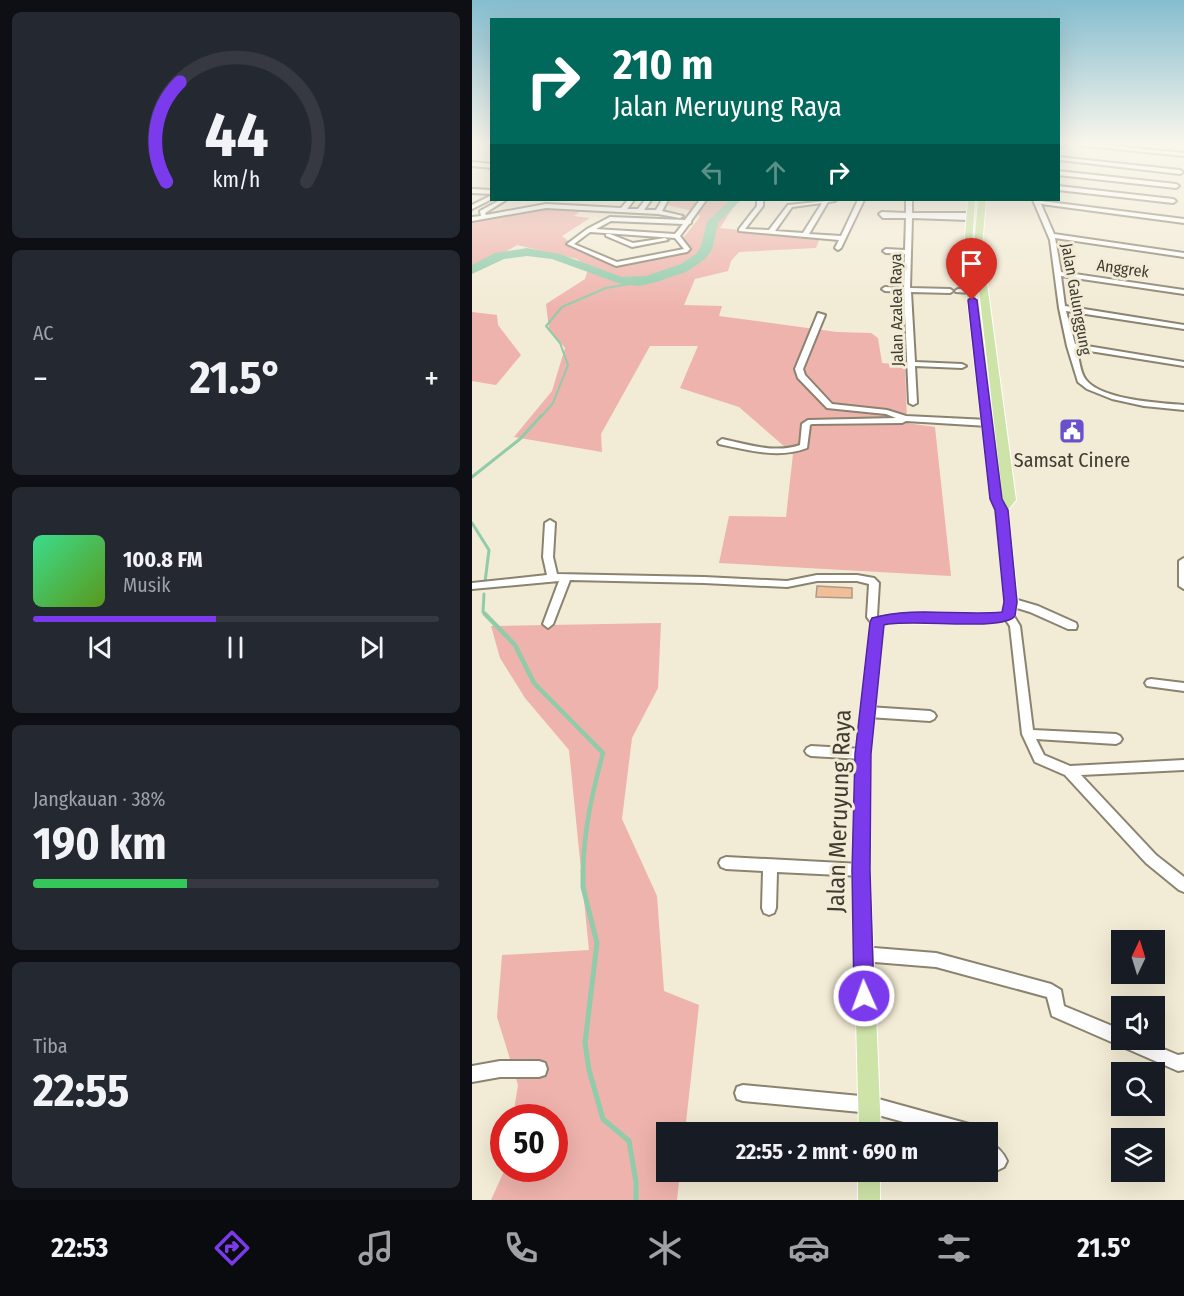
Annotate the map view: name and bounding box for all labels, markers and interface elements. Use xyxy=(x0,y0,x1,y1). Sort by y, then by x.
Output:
text: 210 m xyxy=(613,40,713,90)
icon: right xyxy=(514,42,592,120)
text: Jalan Meruyung Raya xyxy=(613,91,842,123)
text: 44 xyxy=(204,98,268,173)
icon: left xyxy=(696,156,729,189)
icon: ahead xyxy=(759,156,792,189)
icon: right xyxy=(822,156,855,189)
text: km/h xyxy=(212,167,260,193)
pin xyxy=(946,238,997,300)
street label: Jalan Galunggung xyxy=(1057,242,1096,357)
icon: arrive xyxy=(955,247,988,280)
street label: Jalan Azalea Raya xyxy=(886,253,907,367)
street label: Anggrek xyxy=(1096,255,1151,282)
text: AC xyxy=(33,321,53,345)
text: 21.5° xyxy=(190,351,282,405)
text: − xyxy=(33,359,48,399)
text: + xyxy=(424,359,439,399)
public building icon: Samsat Cinere xyxy=(1057,416,1087,446)
place label: Samsat Cinere xyxy=(1014,448,1130,472)
text: 100.8 FM xyxy=(123,546,203,573)
text: Musik xyxy=(123,573,171,597)
icon: previous xyxy=(84,631,117,664)
icon: pause xyxy=(219,631,252,664)
icon: next xyxy=(355,631,388,664)
street label: Jalan Meruyung Raya xyxy=(821,709,857,913)
text: Jangkauan · 38% xyxy=(33,787,165,811)
text: 190 km xyxy=(33,817,166,871)
north arrow xyxy=(1111,930,1165,984)
map controls xyxy=(1111,930,1165,1182)
position arrow xyxy=(832,964,896,1028)
button: sound xyxy=(1111,996,1165,1050)
text: Tiba xyxy=(33,1034,68,1058)
button: search xyxy=(1111,1062,1165,1116)
text: 22:55 xyxy=(33,1064,129,1118)
speed limit sign: 50 xyxy=(490,1104,568,1182)
button: layers xyxy=(1111,1128,1165,1182)
text: 22:55 · 2 mnt · 690 m xyxy=(736,1138,918,1165)
icon: directions xyxy=(211,1227,253,1269)
icon: music xyxy=(355,1227,397,1269)
icon: phone xyxy=(500,1227,542,1269)
icon: climate xyxy=(644,1227,686,1269)
icon: car xyxy=(788,1227,830,1269)
icon: filters xyxy=(933,1227,975,1269)
text: 22:53 xyxy=(51,1232,108,1264)
text: 21.5° xyxy=(1077,1232,1133,1264)

